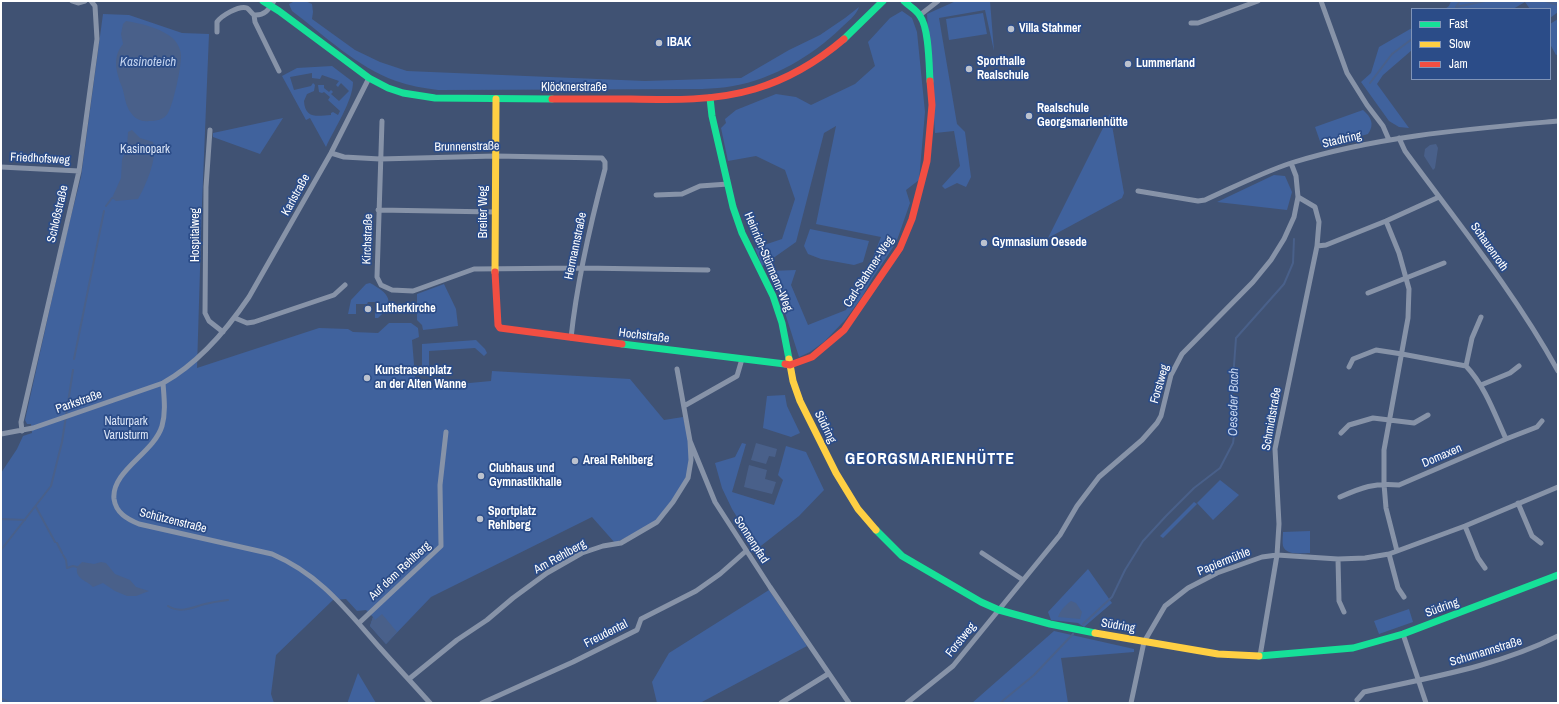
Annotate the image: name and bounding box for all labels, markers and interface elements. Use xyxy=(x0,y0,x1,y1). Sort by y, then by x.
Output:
legend xyxy=(1411,8,1551,80)
text: Fast xyxy=(1449,16,1468,32)
place label: Villa Stahmer xyxy=(1019,22,1081,36)
marker: Villa Stahmer xyxy=(1006,24,1016,34)
place label: IBAK xyxy=(667,36,691,50)
text: Slow xyxy=(1449,36,1470,52)
marker: IBAK xyxy=(654,38,664,48)
water label: Kasinoteich xyxy=(120,55,176,71)
place label: Sporthalle Realschule xyxy=(977,55,1029,83)
text: Jam xyxy=(1449,56,1468,72)
place label: Lummerland xyxy=(1136,57,1195,71)
marker: Lummerland xyxy=(1123,59,1133,69)
marker: Sporthalle Realschule xyxy=(964,64,974,74)
street label: Klöcknerstraße xyxy=(541,81,607,95)
place label: Realschule Georgsmarienhütte xyxy=(1037,102,1128,130)
marker: Realschule Georgsmarienhütte xyxy=(1024,111,1034,121)
street label: Stadtring xyxy=(1321,128,1363,152)
street label: Brunnenstraße xyxy=(434,139,500,155)
park label: Kasinopark xyxy=(120,143,170,157)
street label: Friedhofsweg xyxy=(10,150,70,168)
street label: Karlstraße xyxy=(279,172,313,218)
street label: Schloßstraße xyxy=(44,184,72,244)
street label: Breiter Weg xyxy=(477,186,491,238)
street label: Hospitalweg xyxy=(189,208,203,262)
street label: Heinrich-Stürmann-Weg xyxy=(741,210,795,314)
street label: Hermannstraße xyxy=(562,211,590,281)
street label: Kirchstraße xyxy=(360,213,376,265)
street label: Schauenroth xyxy=(1467,220,1511,274)
street label: Carl-Stahmer-Weg xyxy=(841,234,897,310)
place label: Gymnasium Oesede xyxy=(992,236,1087,250)
marker: Gymnasium Oesede xyxy=(979,238,989,248)
place label: Lutherkirche xyxy=(376,302,436,316)
marker: Lutherkirche xyxy=(363,304,373,314)
street label: Hochstraße xyxy=(618,326,670,346)
street label: Forstweg xyxy=(1148,363,1172,405)
place label: Kunstrasenplatz an der Alten Wanne xyxy=(375,364,466,392)
water label: Oeseder Bach xyxy=(1226,368,1242,436)
marker: Kunstrasenplatz an der Alten Wanne xyxy=(362,373,372,383)
street label: Schmidtstraße xyxy=(1259,386,1285,452)
street label: Parkstraße xyxy=(54,387,104,417)
street label: Südring xyxy=(811,408,839,446)
park label: Naturpark Varusturm xyxy=(104,415,148,443)
street label: Domaxen xyxy=(1420,441,1464,471)
district label: GEORGSMARIENHÜTTE xyxy=(845,450,1015,470)
place label: Areal Rehlberg xyxy=(583,454,653,468)
marker: Areal Rehlberg xyxy=(570,456,580,466)
place label: Clubhaus und Gymnastikhalle xyxy=(489,462,562,490)
marker: Clubhaus und Gymnastikhalle xyxy=(476,471,486,481)
place label: Sportplatz Rehlberg xyxy=(488,505,536,533)
street label: Schützenstraße xyxy=(138,506,208,536)
marker: Sportplatz Rehlberg xyxy=(475,514,485,524)
street label: Sonnenpfad xyxy=(731,514,771,566)
street label: Am Rehlberg xyxy=(531,537,589,577)
street label: Auf dem Rehlberg xyxy=(366,539,434,603)
street label: Papiermühle xyxy=(1195,545,1253,579)
street label: Südring xyxy=(1423,595,1461,621)
street label: Südring xyxy=(1100,616,1136,636)
street label: Freudental xyxy=(582,617,630,651)
street label: Forstweg xyxy=(943,620,979,660)
street label: Schumannstraße xyxy=(1448,634,1524,670)

